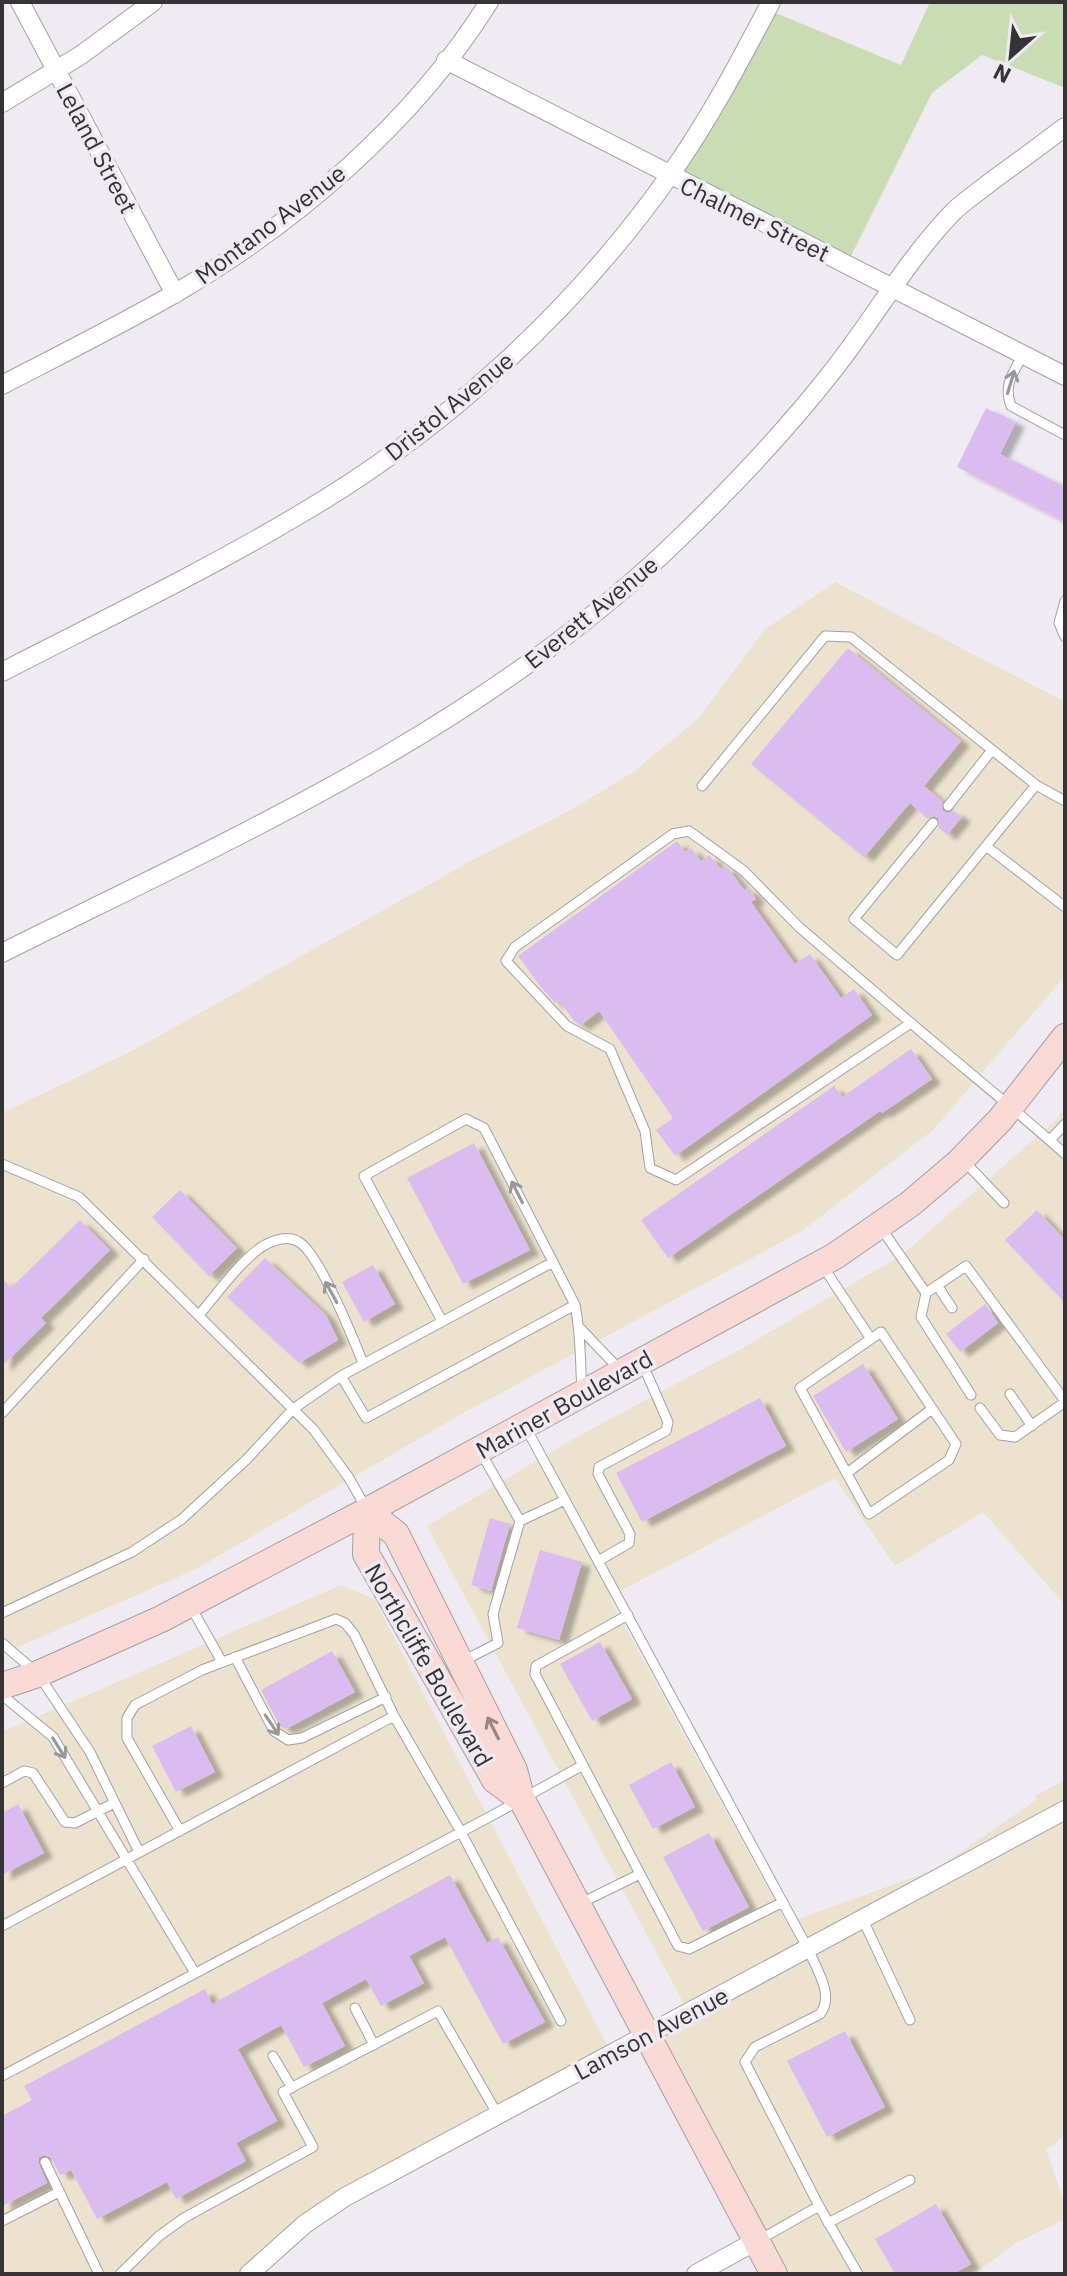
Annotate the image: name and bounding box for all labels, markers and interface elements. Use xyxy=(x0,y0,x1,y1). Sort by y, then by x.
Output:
north arrow xyxy=(971,16,1051,96)
text: N xyxy=(988,58,1015,91)
street label: Leland Street xyxy=(49,77,145,219)
street label: Montano Avenue xyxy=(188,157,352,291)
street label: Chalmer Street xyxy=(675,169,835,269)
street label: Dristol Avenue xyxy=(378,344,520,468)
one-way arrow xyxy=(1005,370,1019,395)
street label: Everett Avenue xyxy=(518,548,664,676)
one-way arrow xyxy=(509,1181,524,1205)
one-way arrow xyxy=(323,1281,339,1304)
street label: Mariner Boulevard xyxy=(470,1342,658,1466)
street label: Northcliffe Boulevard xyxy=(358,1558,500,1772)
one-way arrow xyxy=(264,1714,281,1736)
one-way arrow xyxy=(485,1716,500,1740)
one-way arrow xyxy=(51,1736,67,1759)
street label: Lamson Avenue xyxy=(568,1979,734,2087)

